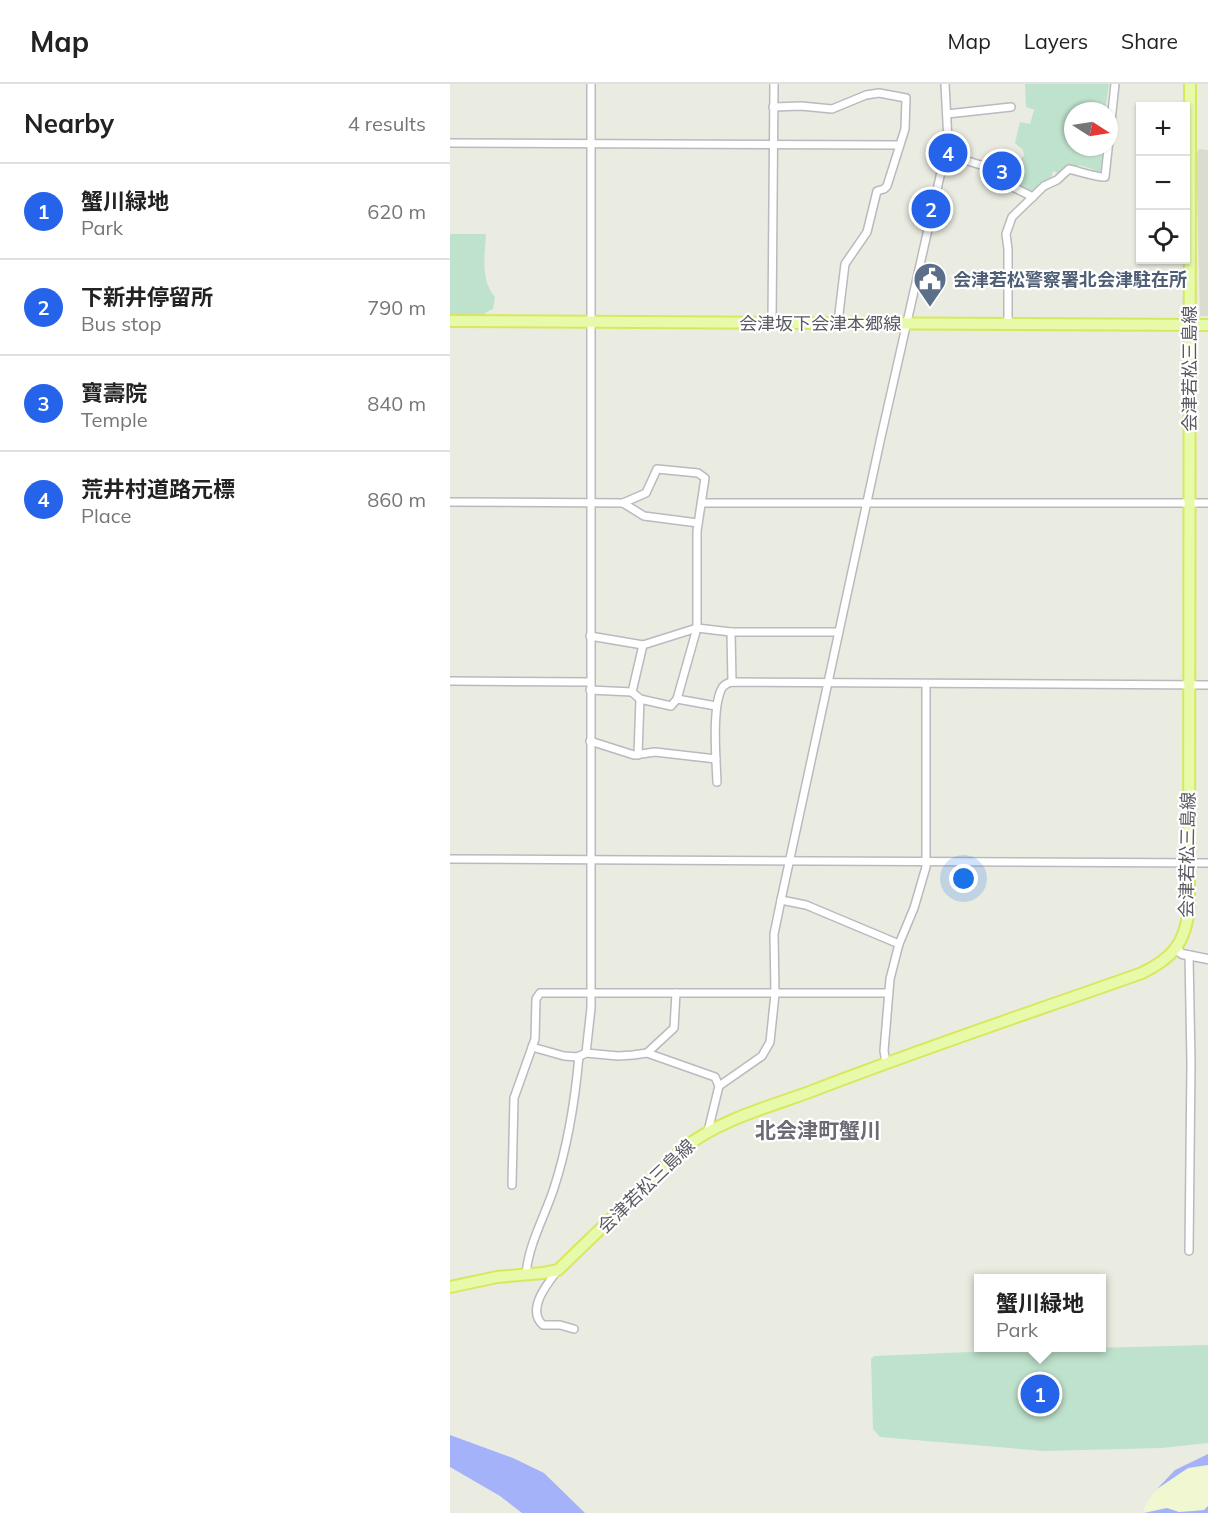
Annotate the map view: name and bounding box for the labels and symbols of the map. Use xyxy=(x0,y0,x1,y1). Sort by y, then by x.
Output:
north arrow xyxy=(1064,102,1118,156)
pin: 4 xyxy=(928,130,968,176)
pin: 3 xyxy=(982,148,1022,194)
pin: 2 xyxy=(912,186,950,232)
public building icon: 会津若松警察署北会津駐在所 xyxy=(912,261,948,308)
place label: 会津若松警察署北会津駐在所 xyxy=(953,268,1187,291)
street label: 会津若松三島線 xyxy=(1178,306,1201,432)
street label: 会津坂下会津本郷線 xyxy=(739,312,901,335)
street label: 会津若松三島線 xyxy=(1174,792,1200,918)
your location xyxy=(949,864,978,893)
district label: 北会津町蟹川 xyxy=(755,1117,881,1143)
street label: 会津若松三島線 xyxy=(593,1134,699,1238)
pin: 1 xyxy=(1020,1372,1060,1416)

